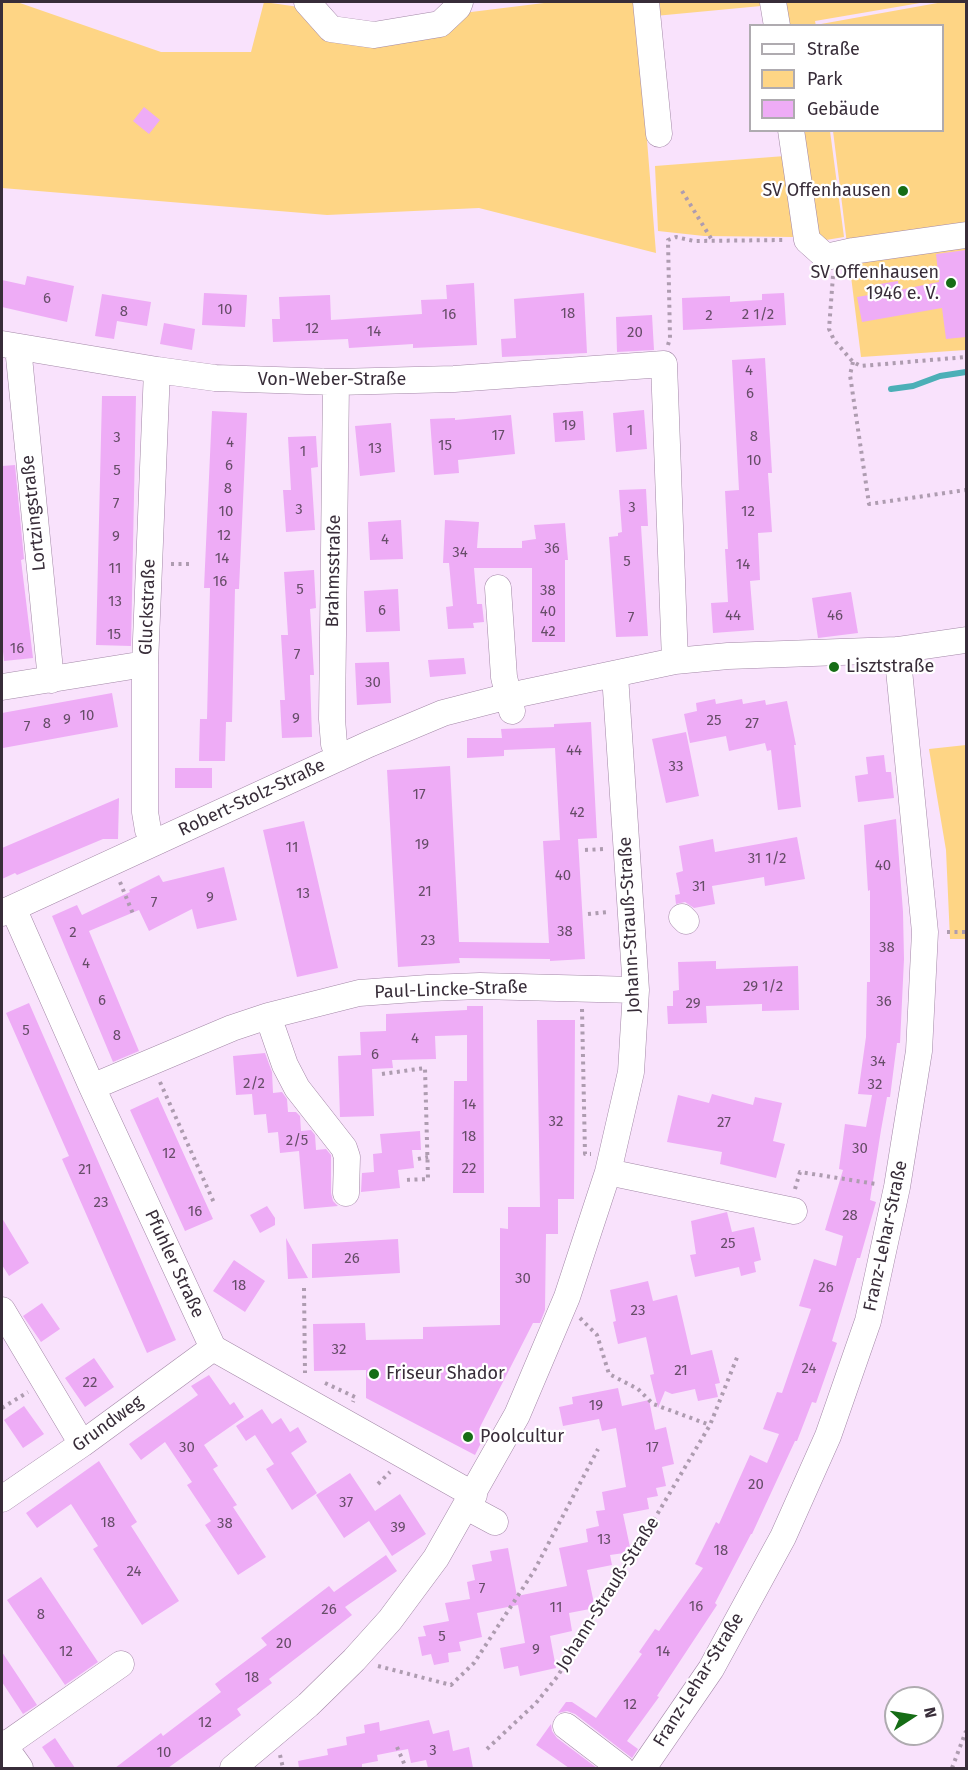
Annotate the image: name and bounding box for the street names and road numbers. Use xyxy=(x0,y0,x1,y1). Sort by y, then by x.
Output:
street label: Von-Weber-Straße xyxy=(258,369,406,391)
street label: Lortzingstraße xyxy=(17,454,51,572)
street label: Brahmsstraße xyxy=(322,514,346,628)
street label: Gluckstraße xyxy=(136,558,160,656)
street label: Robert-Stolz-Straße xyxy=(175,754,329,842)
street label: Johann-Strauß-Straße xyxy=(615,836,645,1014)
street label: Paul-Lincke-Straße xyxy=(374,977,528,1003)
street label: Franz-Lehar-Straße xyxy=(859,1159,913,1313)
street label: Pfuhler Straße xyxy=(139,1206,209,1322)
street label: Grundweg xyxy=(68,1391,148,1457)
street label: Johann-Strauß-Straße xyxy=(552,1513,664,1675)
street label: Franz-Lehar-Straße xyxy=(649,1609,749,1751)

